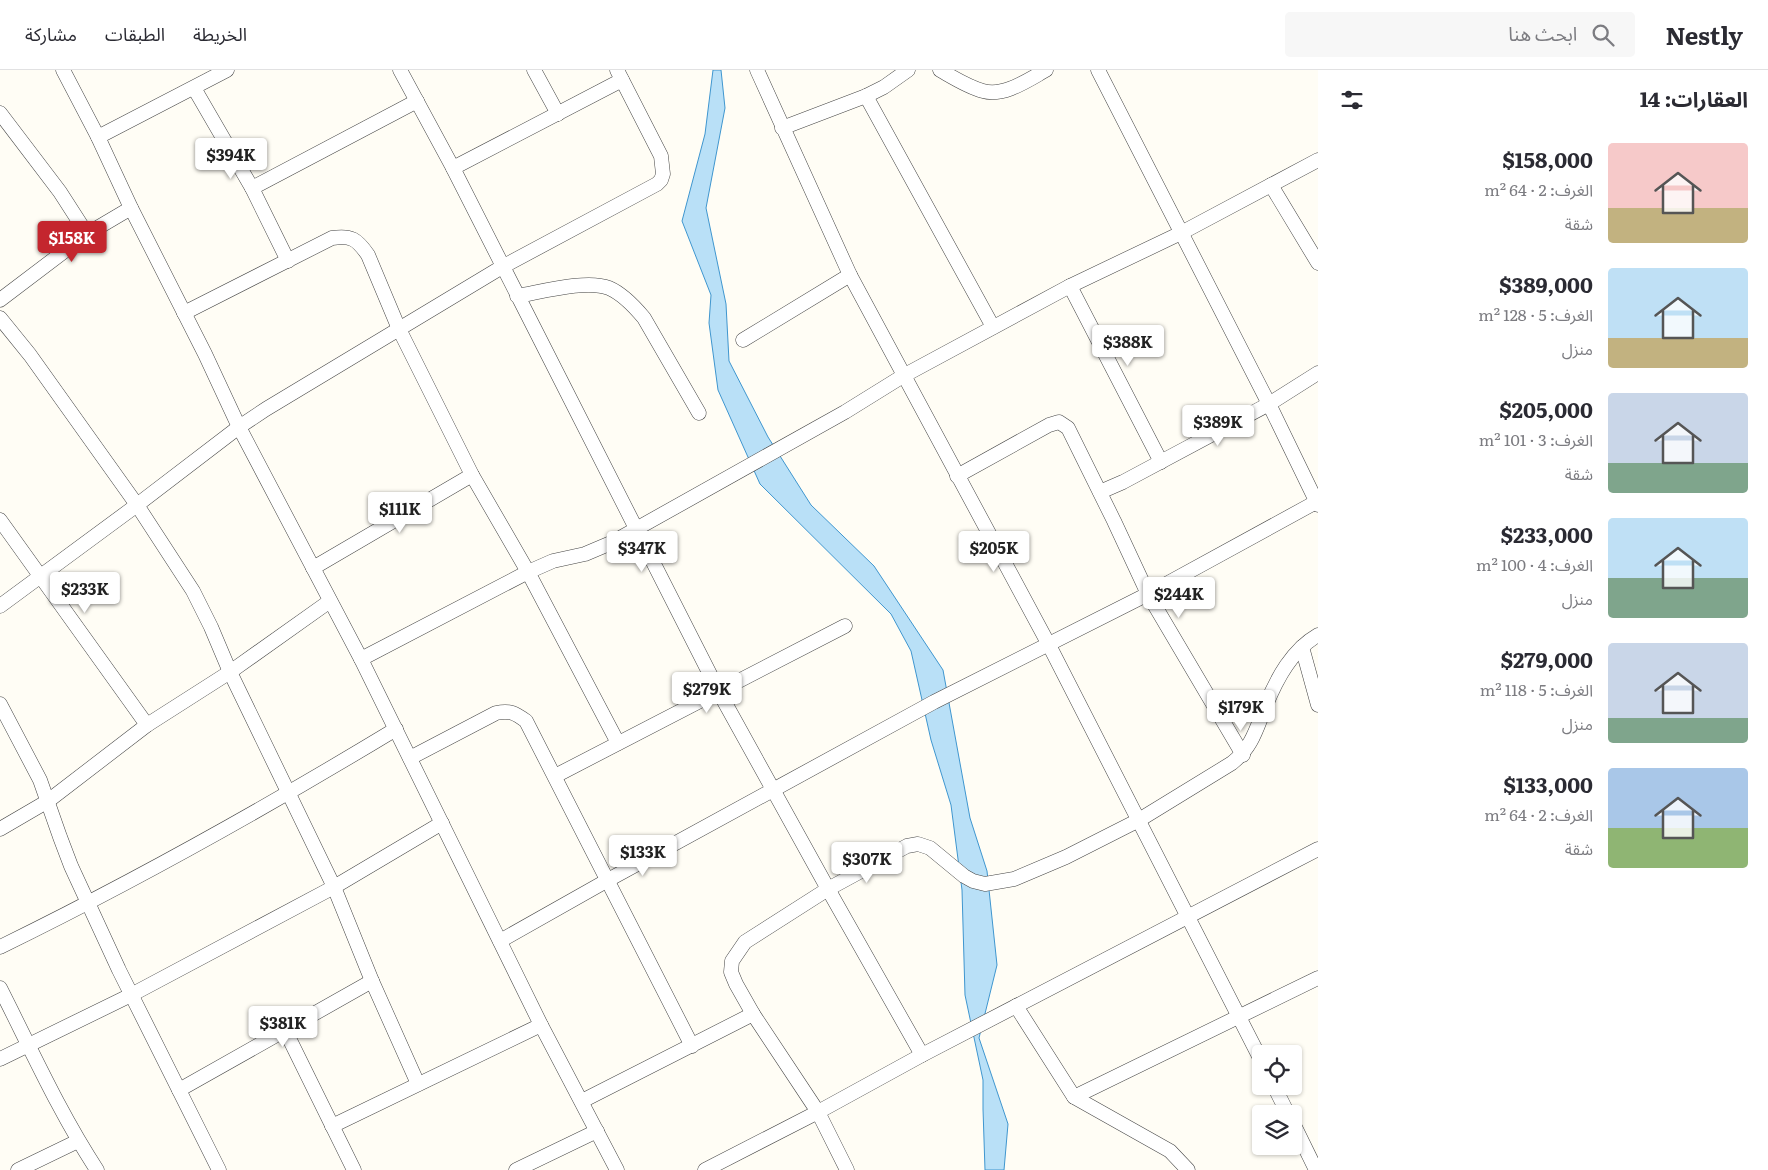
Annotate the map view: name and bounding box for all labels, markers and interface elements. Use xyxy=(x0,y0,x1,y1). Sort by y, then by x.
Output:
search box xyxy=(1285,12,1635,57)
text: Nestly xyxy=(1665,17,1743,52)
text: ابحث هنا xyxy=(1508,19,1577,47)
text: مشاركة xyxy=(25,20,77,47)
text: الطبقات xyxy=(105,20,165,47)
text: الخريطة xyxy=(193,20,247,47)
icon: search xyxy=(1589,21,1617,49)
text: العقارات: 14 xyxy=(1640,82,1748,113)
icon: filters xyxy=(1338,86,1366,114)
pin: $394K xyxy=(196,138,266,180)
text: $394K xyxy=(206,142,256,166)
text: $158,000 xyxy=(1502,143,1593,174)
icon: home xyxy=(1648,163,1708,223)
text: الغرف: 2 · 64 m² xyxy=(1484,177,1593,201)
text: شقة xyxy=(1565,211,1593,235)
pin: $158K xyxy=(37,220,107,263)
text: $158K xyxy=(49,225,95,249)
text: $389,000 xyxy=(1499,268,1593,299)
icon: home xyxy=(1648,288,1708,348)
text: الغرف: 5 · 128 m² xyxy=(1478,302,1593,326)
pin: $388K xyxy=(1093,324,1163,367)
text: $388K xyxy=(1103,329,1153,353)
text: منزل xyxy=(1562,336,1593,360)
text: $205,000 xyxy=(1499,393,1593,424)
pin: $389K xyxy=(1183,404,1253,447)
text: $389K xyxy=(1193,409,1243,433)
icon: home xyxy=(1648,413,1708,473)
text: الغرف: 3 · 101 m² xyxy=(1479,427,1593,451)
text: شقة xyxy=(1565,461,1593,485)
pin: $111K xyxy=(365,492,435,534)
text: $111K xyxy=(379,496,421,520)
text: $233,000 xyxy=(1501,518,1593,549)
pin: $347K xyxy=(607,530,677,573)
pin: $205K xyxy=(959,530,1029,573)
text: $347K xyxy=(618,535,666,559)
text: $205K xyxy=(969,535,1019,559)
icon: home xyxy=(1648,538,1708,598)
text: الغرف: 4 · 100 m² xyxy=(1476,552,1593,576)
pin: $233K xyxy=(50,572,120,614)
text: $233K xyxy=(61,576,109,600)
pin: $244K xyxy=(1144,576,1214,619)
text: $244K xyxy=(1154,581,1204,605)
text: منزل xyxy=(1562,586,1593,610)
text: $279,000 xyxy=(1501,643,1593,674)
icon: home xyxy=(1648,663,1708,723)
pin: $279K xyxy=(672,672,742,714)
text: $279K xyxy=(683,676,731,700)
text: الغرف: 5 · 118 m² xyxy=(1480,677,1593,701)
pin: $179K xyxy=(1206,690,1276,732)
text: $179K xyxy=(1218,694,1264,718)
text: منزل xyxy=(1562,711,1593,735)
text: $133,000 xyxy=(1503,768,1593,799)
icon: home xyxy=(1648,788,1708,848)
text: الغرف: 2 · 64 m² xyxy=(1484,802,1593,826)
pin: $133K xyxy=(608,834,678,877)
text: شقة xyxy=(1565,836,1593,860)
text: $133K xyxy=(620,839,666,863)
pin: $307K xyxy=(832,842,902,884)
text: $307K xyxy=(842,846,892,870)
pin: $381K xyxy=(248,1006,318,1048)
text: $381K xyxy=(259,1010,307,1034)
map controls xyxy=(1252,1045,1302,1155)
button: locate xyxy=(1252,1045,1302,1095)
button: layers xyxy=(1252,1105,1302,1155)

